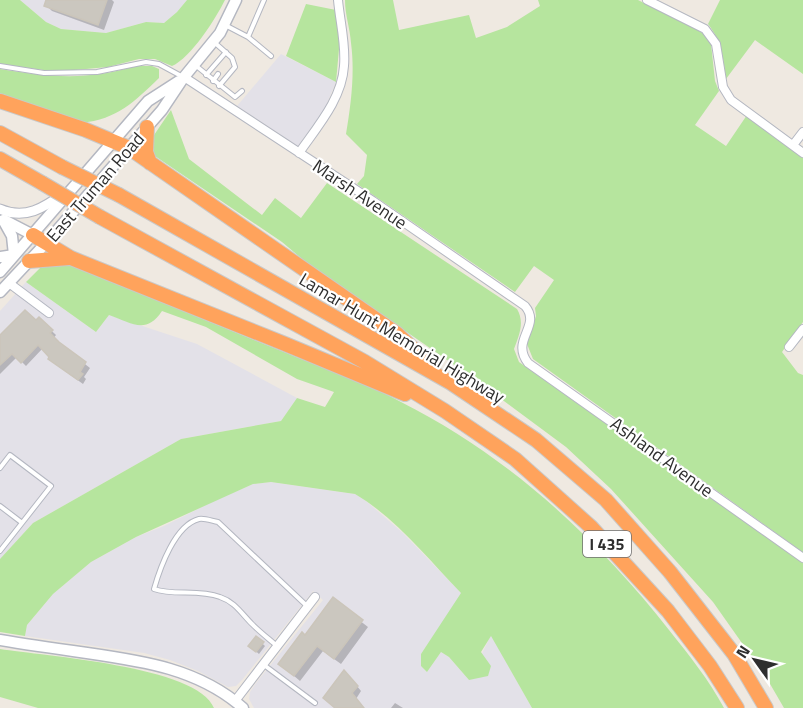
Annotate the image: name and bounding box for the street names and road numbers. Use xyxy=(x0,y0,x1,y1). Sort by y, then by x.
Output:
street label: East Truman Road xyxy=(40,126,150,248)
street label: Marsh Avenue xyxy=(307,152,413,236)
street label: Lamar Hunt Memorial Highway xyxy=(294,266,510,410)
street label: Ashland Avenue xyxy=(605,410,719,504)
road number: I 435 xyxy=(583,531,631,557)

